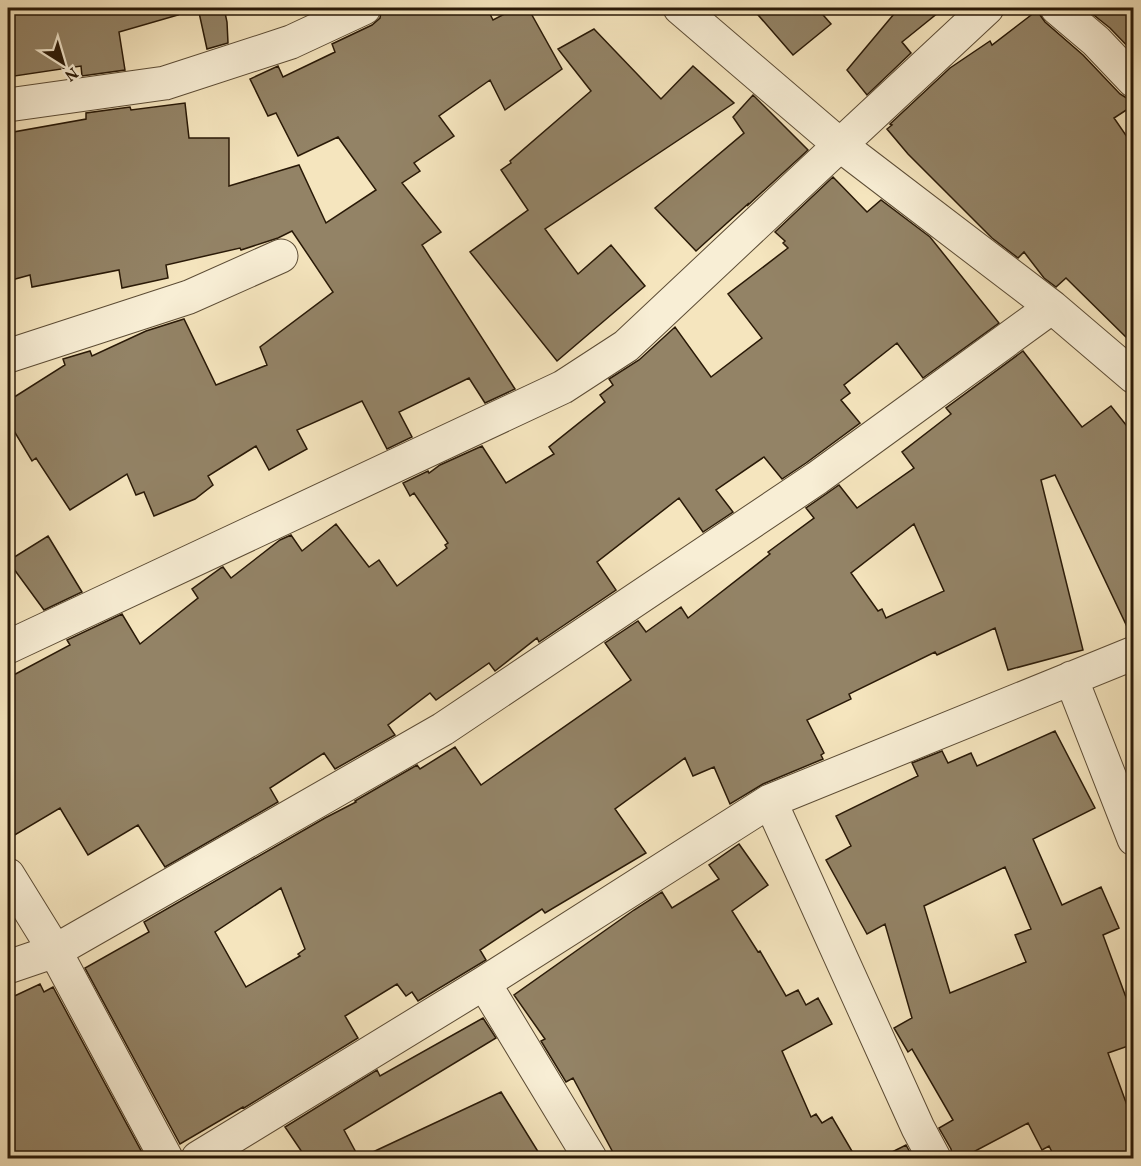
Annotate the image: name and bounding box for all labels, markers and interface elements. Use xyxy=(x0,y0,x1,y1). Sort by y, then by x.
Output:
north arrow xyxy=(33,33,93,93)
text: N xyxy=(59,61,82,86)

